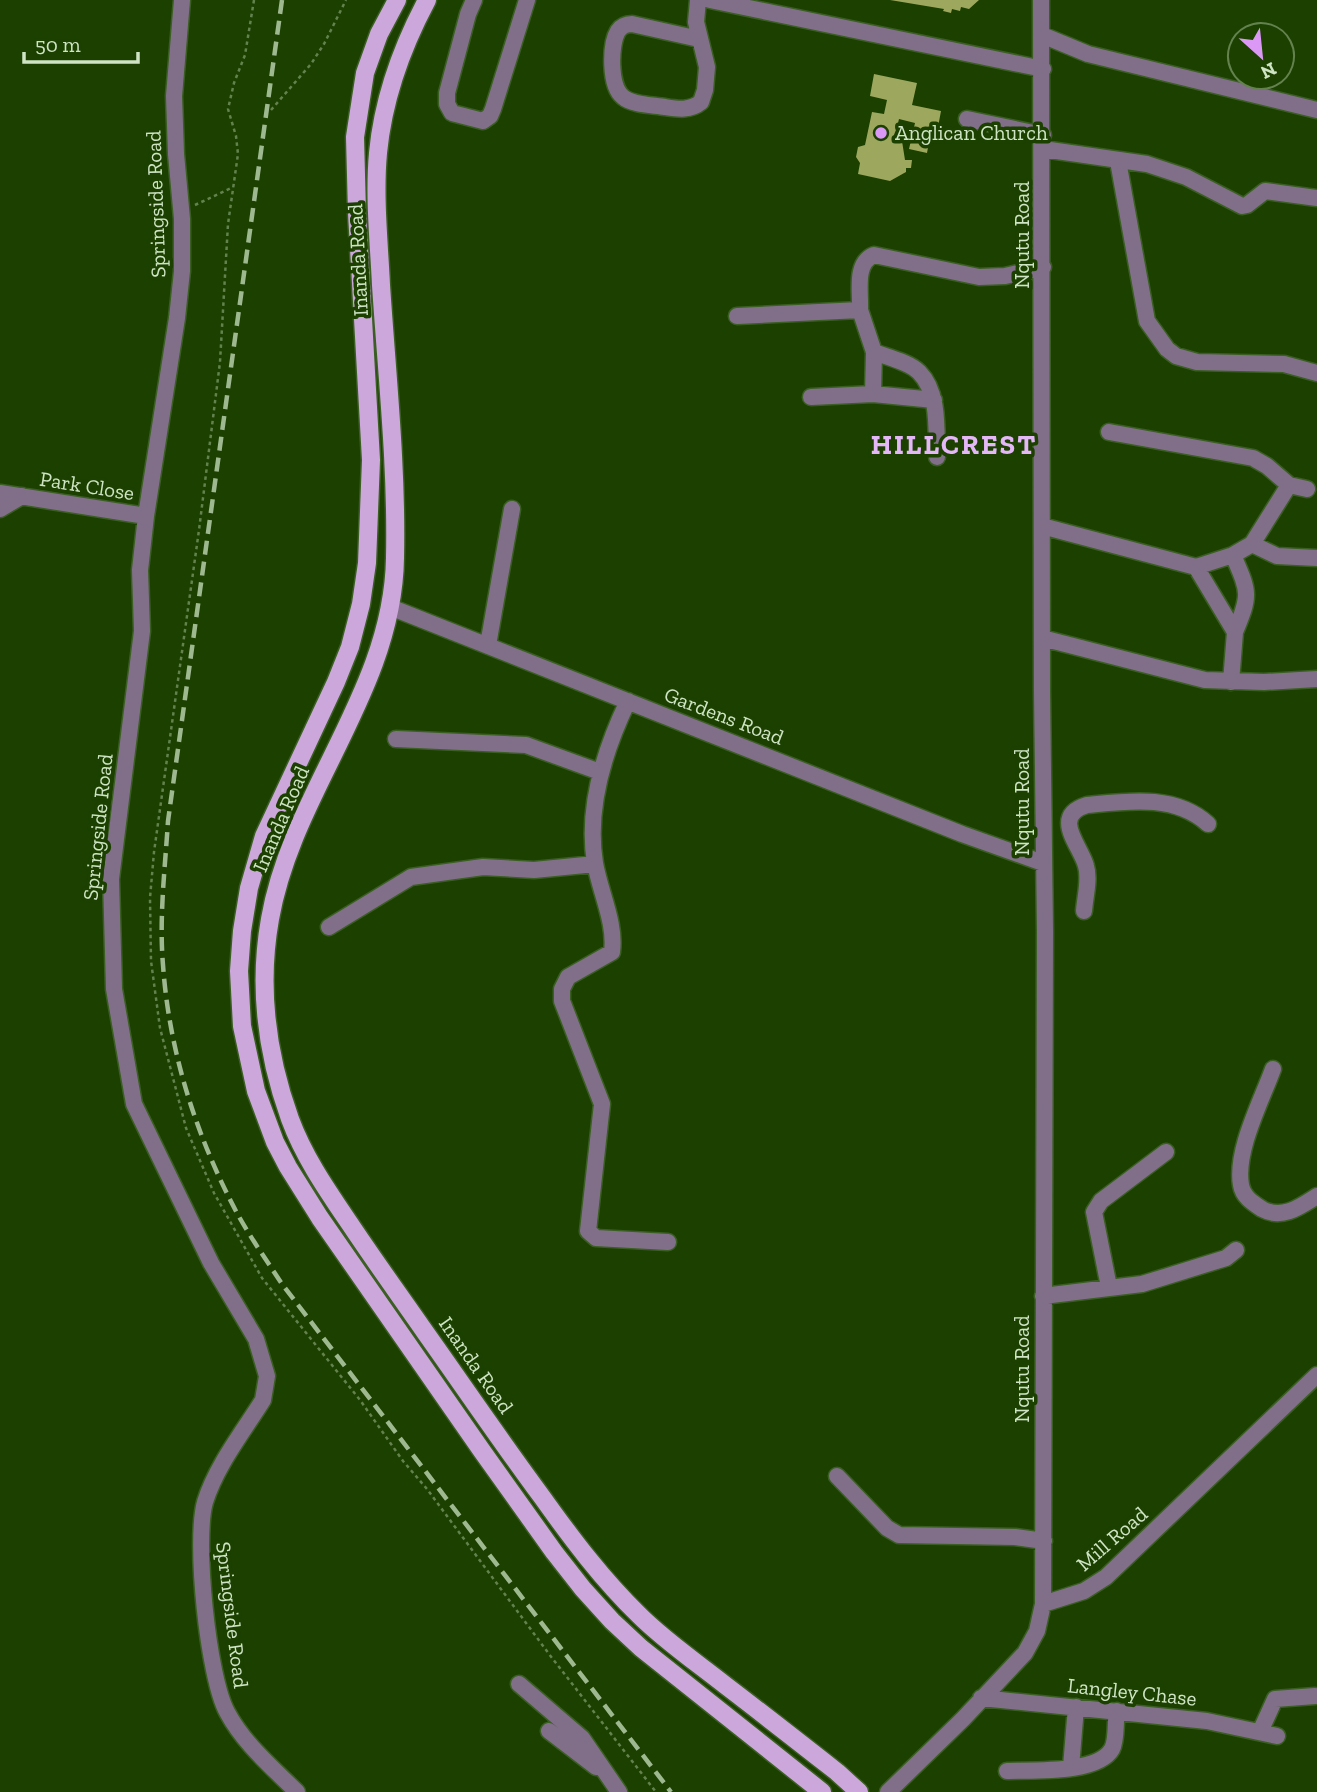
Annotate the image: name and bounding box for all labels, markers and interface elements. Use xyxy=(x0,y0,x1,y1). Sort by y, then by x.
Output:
scale bar xyxy=(24,21,138,65)
north arrow xyxy=(1226,21,1296,91)
text: 50 m xyxy=(35,32,81,57)
text: N xyxy=(1257,57,1280,84)
place label: Anglican Church xyxy=(895,120,1048,145)
marker: Anglican Church xyxy=(873,125,889,141)
street label: Springside Road xyxy=(140,129,171,278)
street label: Nqutu Road xyxy=(1009,181,1034,289)
street label: Inanda Road xyxy=(342,203,373,317)
district label: HILLCREST xyxy=(871,428,1037,461)
street label: Park Close xyxy=(38,466,136,505)
street label: Gardens Road xyxy=(661,681,788,750)
street label: Nqutu Road xyxy=(1009,748,1034,856)
street label: Springside Road xyxy=(77,752,118,902)
street label: Inanda Road xyxy=(247,762,314,875)
street label: Inanda Road xyxy=(434,1311,519,1418)
street label: Nqutu Road xyxy=(1009,1315,1034,1423)
street label: Mill Road xyxy=(1071,1501,1152,1576)
street label: Springside Road xyxy=(211,1540,254,1690)
street label: Langley Chase xyxy=(1066,1672,1198,1711)

